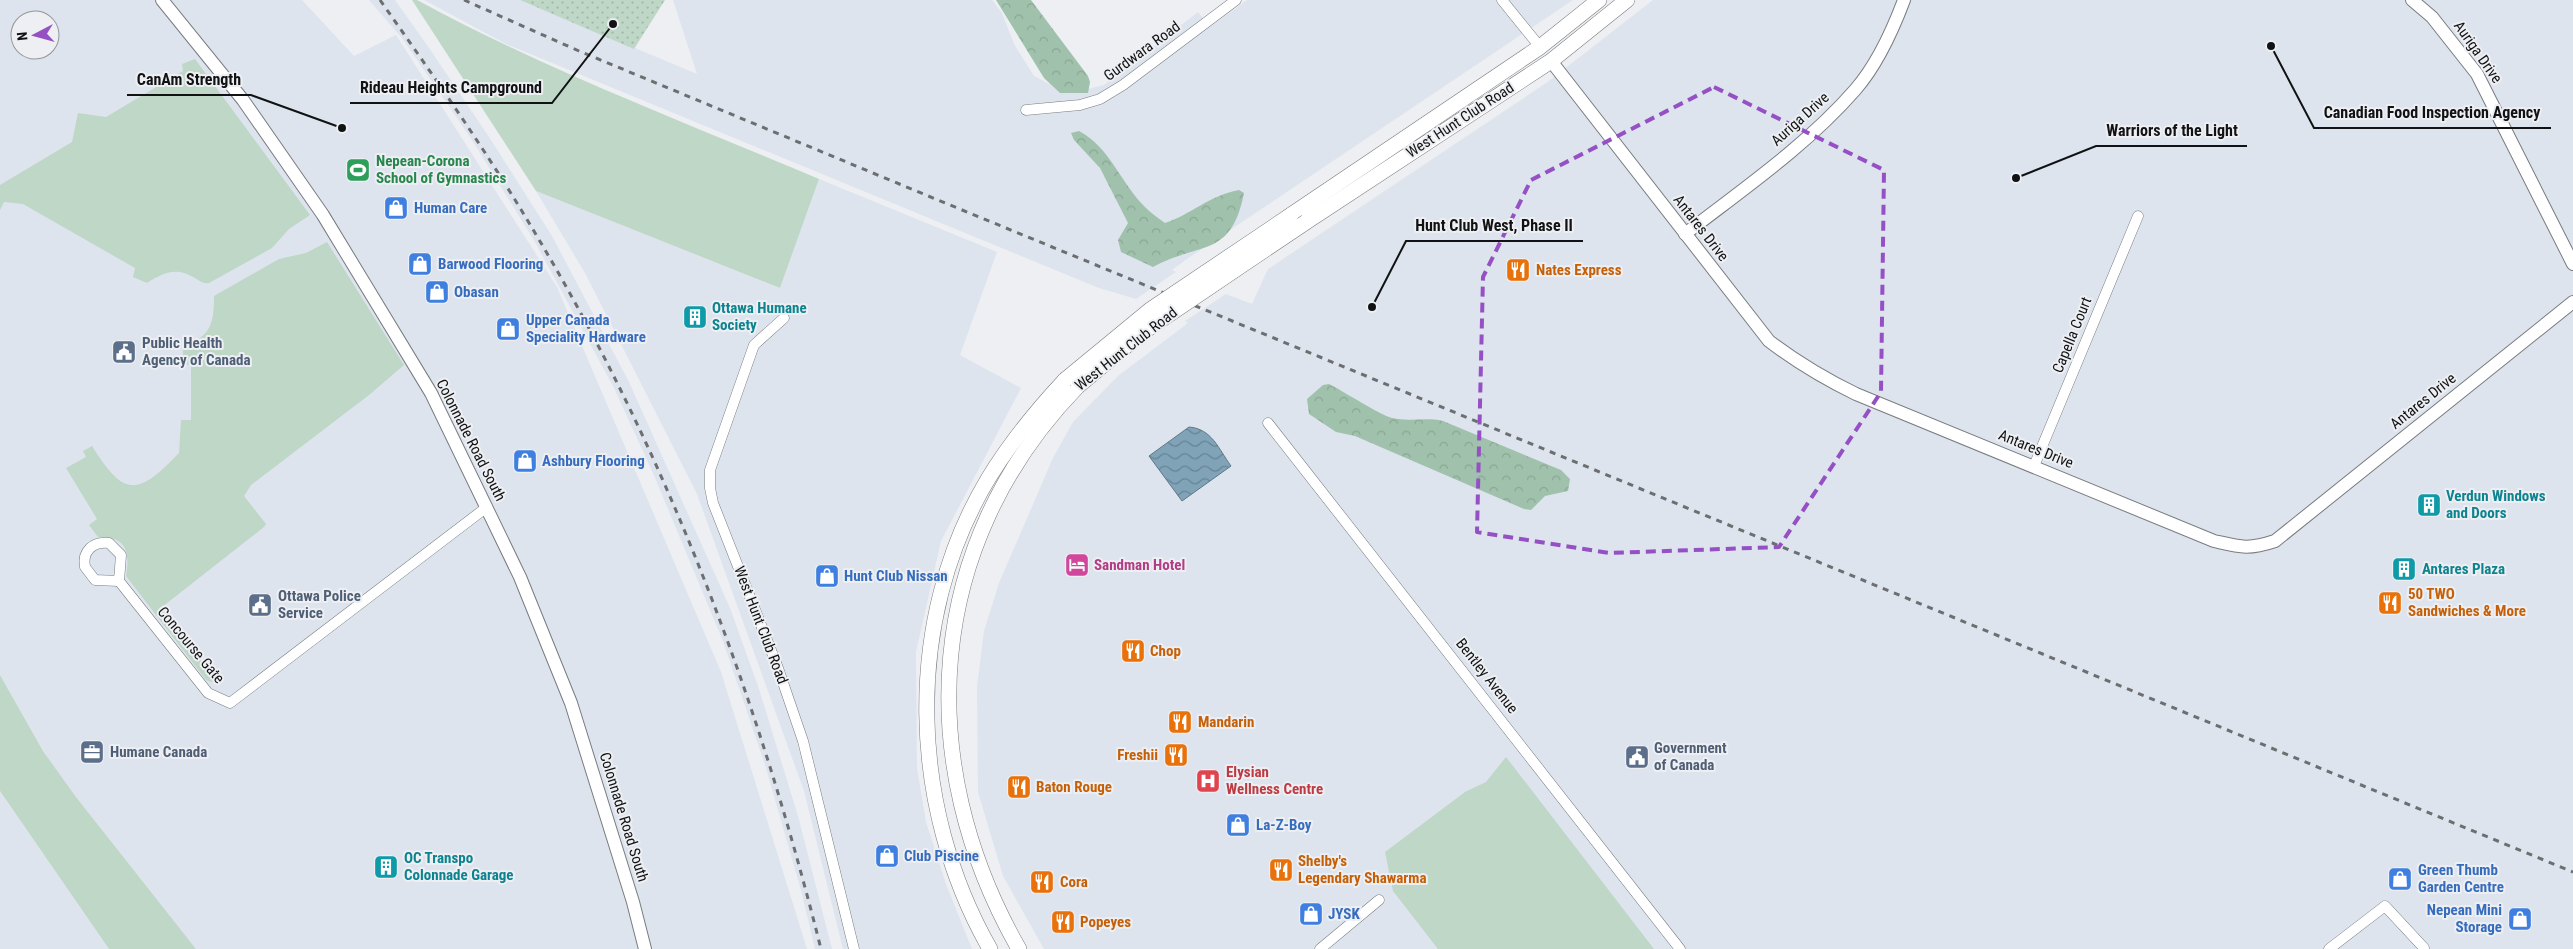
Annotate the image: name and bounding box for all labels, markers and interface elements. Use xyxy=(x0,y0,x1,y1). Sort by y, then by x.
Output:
north arrow xyxy=(10,10,60,60)
street label: Gurdwara Road xyxy=(1100,17,1184,85)
street label: Auriga Drive xyxy=(2450,17,2506,87)
text: N xyxy=(14,31,30,41)
callout: CanAm Strength xyxy=(127,64,251,95)
text: CanAm Strength xyxy=(137,70,241,89)
callout: Rideau Heights Campground xyxy=(350,72,552,103)
text: Rideau Heights Campground xyxy=(360,78,542,97)
street label: West Hunt Club Road xyxy=(1403,78,1517,162)
street label: Auriga Drive xyxy=(1767,88,1833,150)
callout: Canadian Food Inspection Agency xyxy=(2314,97,2551,128)
text: Canadian Food Inspection Agency xyxy=(2324,103,2540,122)
callout: Warriors of the Light xyxy=(2096,115,2247,146)
text: Warriors of the Light xyxy=(2106,121,2238,140)
place label: Nepean-Corona School of Gymnastics xyxy=(376,152,507,187)
sports icon: Nepean-Corona School of Gymnastics xyxy=(345,157,371,183)
street label: Antares Drive xyxy=(1670,191,1732,265)
shop icon: Human Care xyxy=(383,195,409,221)
place label: Human Care xyxy=(414,199,487,217)
callout: Hunt Club West, Phase II xyxy=(1406,210,1583,241)
text: Hunt Club West, Phase II xyxy=(1415,216,1573,235)
shop icon: Barwood Flooring xyxy=(407,251,433,277)
place label: Barwood Flooring xyxy=(438,255,543,273)
restaurant icon: Nates Express xyxy=(1505,257,1531,283)
place label: Nates Express xyxy=(1536,261,1622,279)
shop icon: Obasan xyxy=(424,279,450,305)
place label: Obasan xyxy=(454,283,499,301)
street label: Capella Court xyxy=(2049,294,2095,376)
place label: Ottawa Humane Society xyxy=(712,299,807,334)
street label: West Hunt Club Road xyxy=(1071,303,1181,395)
building icon: Ottawa Humane Society xyxy=(682,304,708,330)
place label: Upper Canada Speciality Hardware xyxy=(526,311,646,346)
shop icon: Upper Canada Speciality Hardware xyxy=(495,316,521,342)
place label: Public Health Agency of Canada xyxy=(142,334,251,369)
public building icon: Public Health Agency of Canada xyxy=(111,339,137,365)
street label: Antares Drive xyxy=(2387,369,2459,433)
street label: Colonnade Road South xyxy=(432,376,510,504)
street label: Antares Drive xyxy=(1996,426,2076,472)
shop icon: Ashbury Flooring xyxy=(512,448,538,474)
place label: Ashbury Flooring xyxy=(542,452,645,470)
place label: Verdun Windows and Doors xyxy=(2446,487,2546,522)
building icon: Verdun Windows and Doors xyxy=(2416,492,2442,518)
hotel icon: Sandman Hotel xyxy=(1064,552,1090,578)
place label: Sandman Hotel xyxy=(1094,556,1185,574)
building icon: Antares Plaza xyxy=(2391,556,2417,582)
place label: Antares Plaza xyxy=(2422,560,2505,578)
shop icon: Hunt Club Nissan xyxy=(814,563,840,589)
street label: West Hunt Club Road xyxy=(730,564,792,686)
place label: Hunt Club Nissan xyxy=(844,567,948,585)
place label: 50 TWO Sandwiches & More xyxy=(2408,585,2526,620)
place label: Ottawa Police Service xyxy=(278,587,361,622)
restaurant icon: 50 TWO Sandwiches & More xyxy=(2377,590,2403,616)
public building icon: Ottawa Police Service xyxy=(247,592,273,618)
street label: Concourse Gate xyxy=(154,603,228,687)
street label: Bentley Avenue xyxy=(1452,635,1522,717)
restaurant icon: Chop xyxy=(1120,638,1146,664)
place label: Chop xyxy=(1150,642,1181,660)
restaurant icon: Mandarin xyxy=(1167,709,1193,735)
place label: Mandarin xyxy=(1198,713,1254,731)
office icon: Humane Canada xyxy=(79,739,105,765)
place label: Government of Canada xyxy=(1654,739,1727,774)
restaurant icon: Freshii xyxy=(1163,742,1189,768)
place label: Humane Canada xyxy=(110,743,207,761)
public building icon: Government of Canada xyxy=(1624,744,1650,770)
place label: Freshii xyxy=(1117,746,1158,764)
street label: Colonnade Road South xyxy=(596,750,652,884)
place label: Elysian Wellness Centre xyxy=(1226,763,1323,798)
hospital icon: Elysian Wellness Centre xyxy=(1195,768,1221,794)
restaurant icon: Baton Rouge xyxy=(1006,774,1032,800)
place label: Baton Rouge xyxy=(1036,778,1112,796)
shop icon: La-Z-Boy xyxy=(1225,812,1251,838)
place label: La-Z-Boy xyxy=(1256,816,1312,834)
shop icon: Club Piscine xyxy=(874,843,900,869)
place label: Club Piscine xyxy=(904,847,979,865)
place label: OC Transpo Colonnade Garage xyxy=(404,849,514,884)
place label: Shelby's Legendary Shawarma xyxy=(1298,852,1426,887)
building icon: OC Transpo Colonnade Garage xyxy=(373,854,399,880)
restaurant icon: Shelby's Legendary Shawarma xyxy=(1268,857,1294,883)
place label: Green Thumb Garden Centre xyxy=(2418,861,2504,896)
shop icon: Green Thumb Garden Centre xyxy=(2387,866,2413,892)
restaurant icon: Cora xyxy=(1029,869,1055,895)
place label: Cora xyxy=(1060,873,1088,891)
shop icon: JYSK xyxy=(1298,901,1324,927)
place label: Nepean Mini Storage xyxy=(2427,901,2502,936)
place label: JYSK xyxy=(1328,905,1360,923)
shop icon: Nepean Mini Storage xyxy=(2507,906,2533,932)
restaurant icon: Popeyes xyxy=(1050,909,1076,935)
place label: Popeyes xyxy=(1080,913,1131,931)

